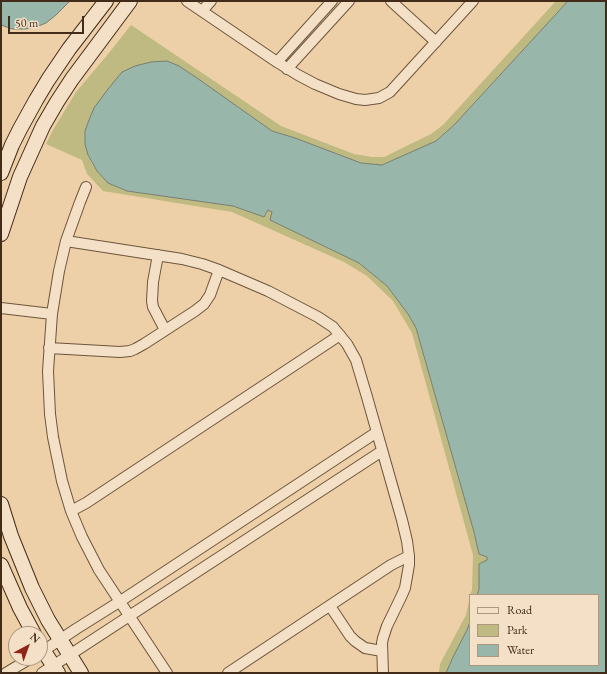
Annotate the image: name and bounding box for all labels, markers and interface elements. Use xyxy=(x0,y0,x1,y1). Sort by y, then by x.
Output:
scale bar xyxy=(10,8,86,34)
text: 50 m xyxy=(15,15,38,31)
legend xyxy=(469,594,599,666)
text: Road xyxy=(507,602,532,618)
text: Park xyxy=(507,622,527,638)
north arrow xyxy=(8,626,48,666)
text: N xyxy=(27,629,43,646)
text: Water xyxy=(507,642,534,658)

